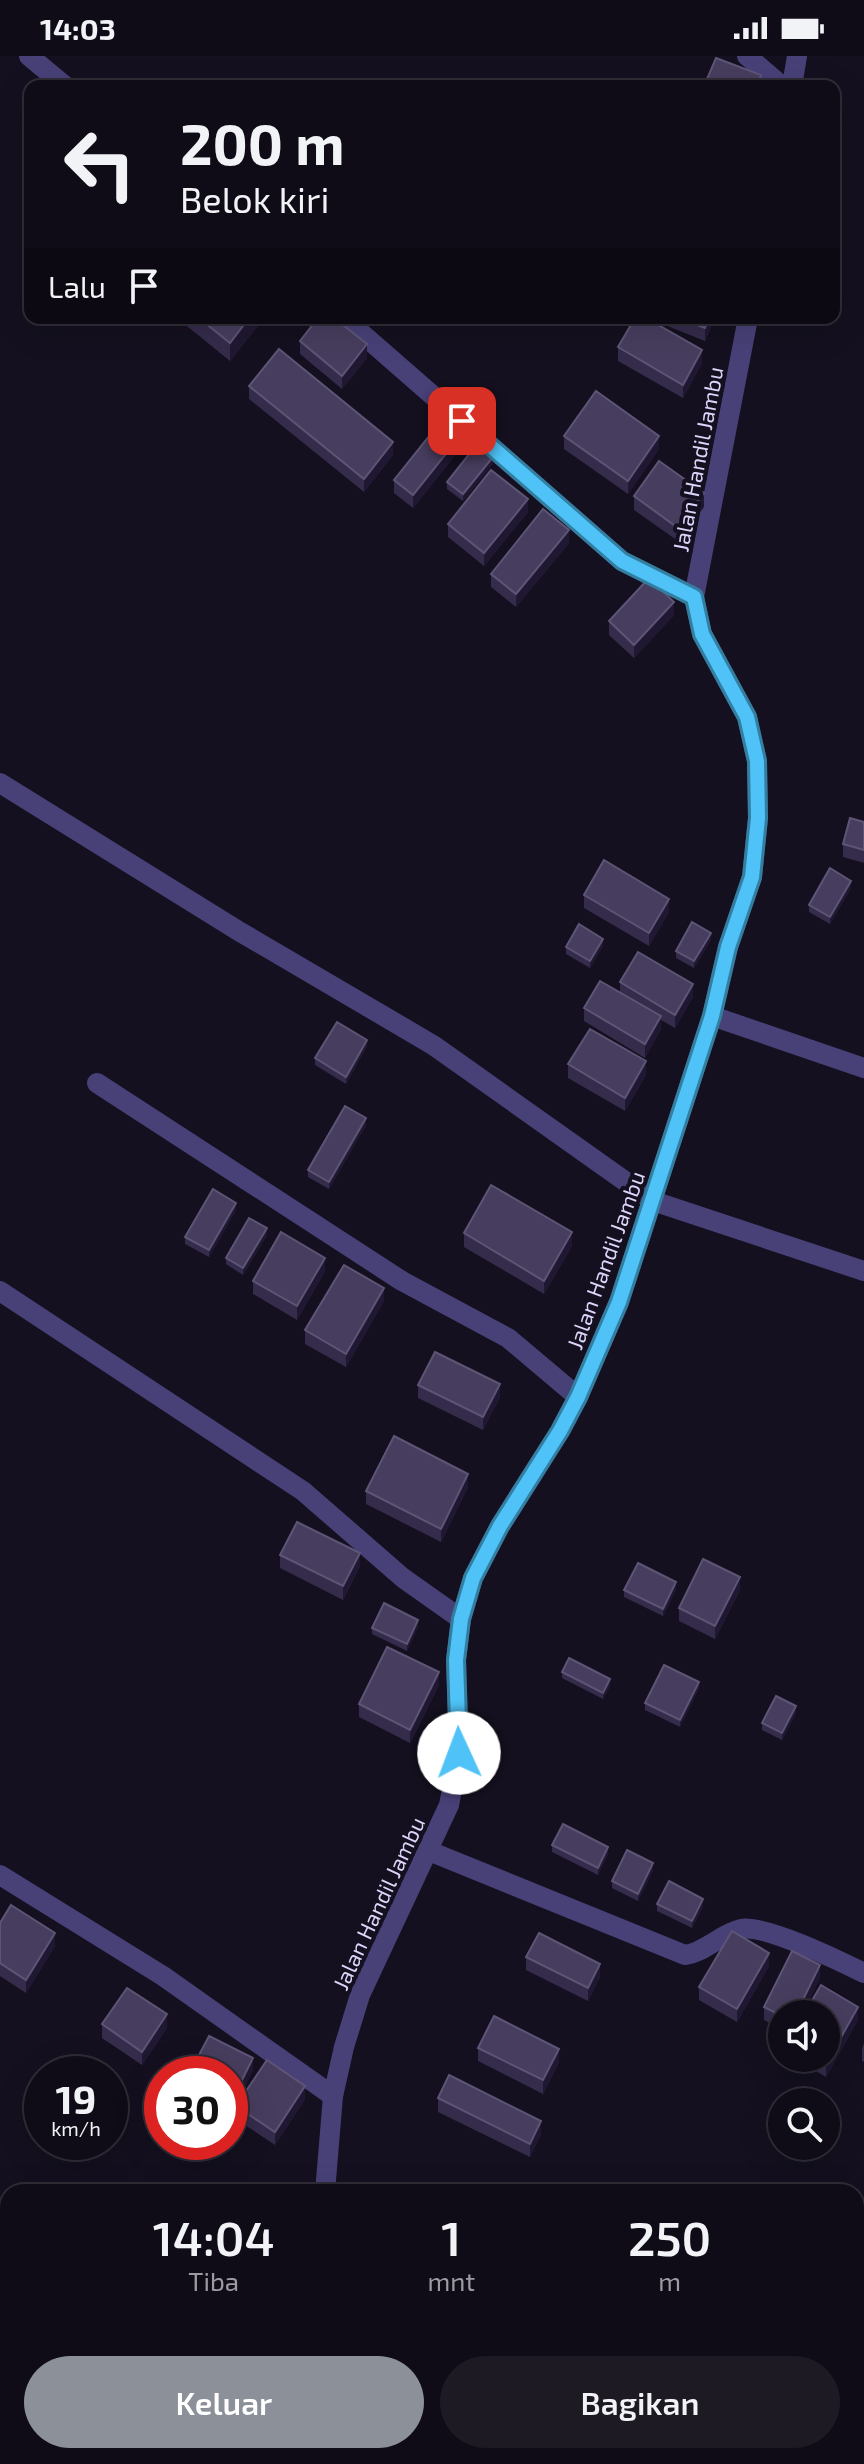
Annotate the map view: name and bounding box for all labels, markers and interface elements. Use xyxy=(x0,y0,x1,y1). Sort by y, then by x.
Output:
text: 14:03 xyxy=(40,10,116,46)
text: 200 m xyxy=(180,109,345,176)
icon: left xyxy=(48,112,152,216)
text: Belok kiri xyxy=(180,177,329,220)
icon: arrive xyxy=(122,264,166,308)
text: Lalu xyxy=(48,268,106,304)
street label: Jalan Handil Jambu xyxy=(666,364,728,554)
pin xyxy=(428,387,496,455)
icon: arrive xyxy=(440,399,484,443)
street label: Jalan Handil Jambu xyxy=(561,1167,649,1353)
position arrow xyxy=(417,1711,501,1795)
street label: Jalan Handil Jambu xyxy=(327,1812,429,1994)
map controls xyxy=(768,2000,840,2160)
button: sound xyxy=(768,2000,840,2072)
speed limit sign: 30 xyxy=(144,2056,248,2160)
text: 19 xyxy=(56,2074,96,2122)
button: search xyxy=(768,2088,840,2160)
text: km/h xyxy=(51,2116,101,2140)
text: 14:04 xyxy=(153,2208,275,2266)
text: 1 xyxy=(441,2208,461,2266)
text: 250 xyxy=(628,2208,711,2266)
text: Tiba xyxy=(188,2265,239,2296)
text: mnt xyxy=(427,2265,475,2296)
text: m xyxy=(658,2265,681,2296)
button: Keluar xyxy=(24,2356,424,2448)
button: Bagikan xyxy=(440,2356,840,2448)

